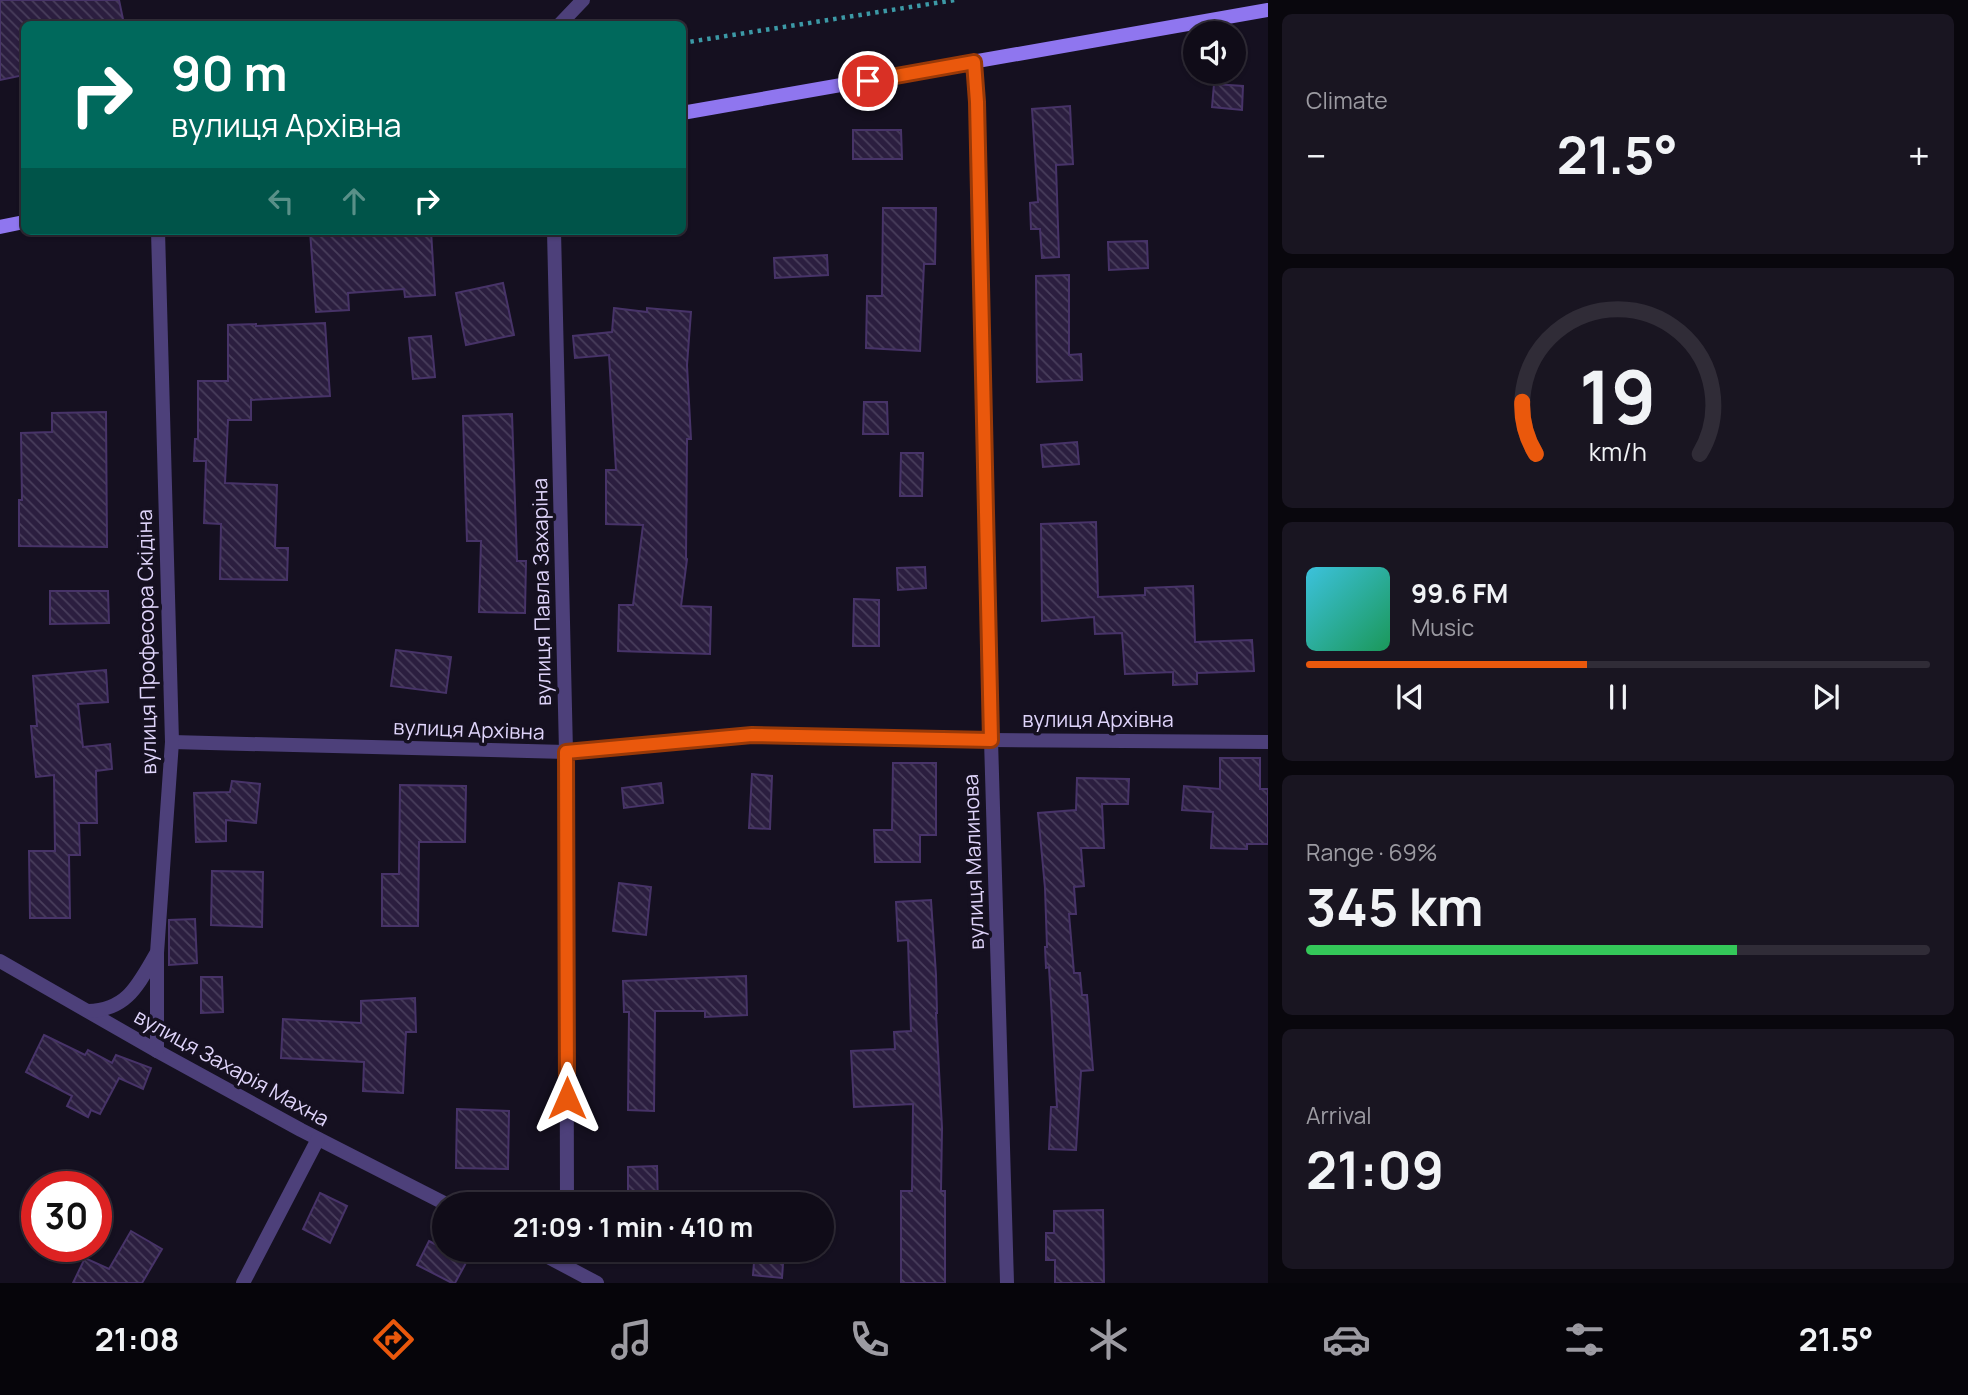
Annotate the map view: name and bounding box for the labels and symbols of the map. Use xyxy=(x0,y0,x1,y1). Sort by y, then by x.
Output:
pin xyxy=(838,51,898,111)
street label: вулиця Павла Захаріна xyxy=(525,478,557,706)
street label: вулиця Професора Скідіна xyxy=(130,509,162,775)
street label: вулиця Архівна xyxy=(1022,705,1174,733)
street label: вулиця Архівна xyxy=(393,712,545,746)
street label: вулиця Малинова xyxy=(956,774,990,950)
street label: вулиця Захарія Махна xyxy=(130,1002,334,1132)
position arrow xyxy=(530,1061,604,1135)
speed limit sign: 30 xyxy=(21,1171,112,1262)

